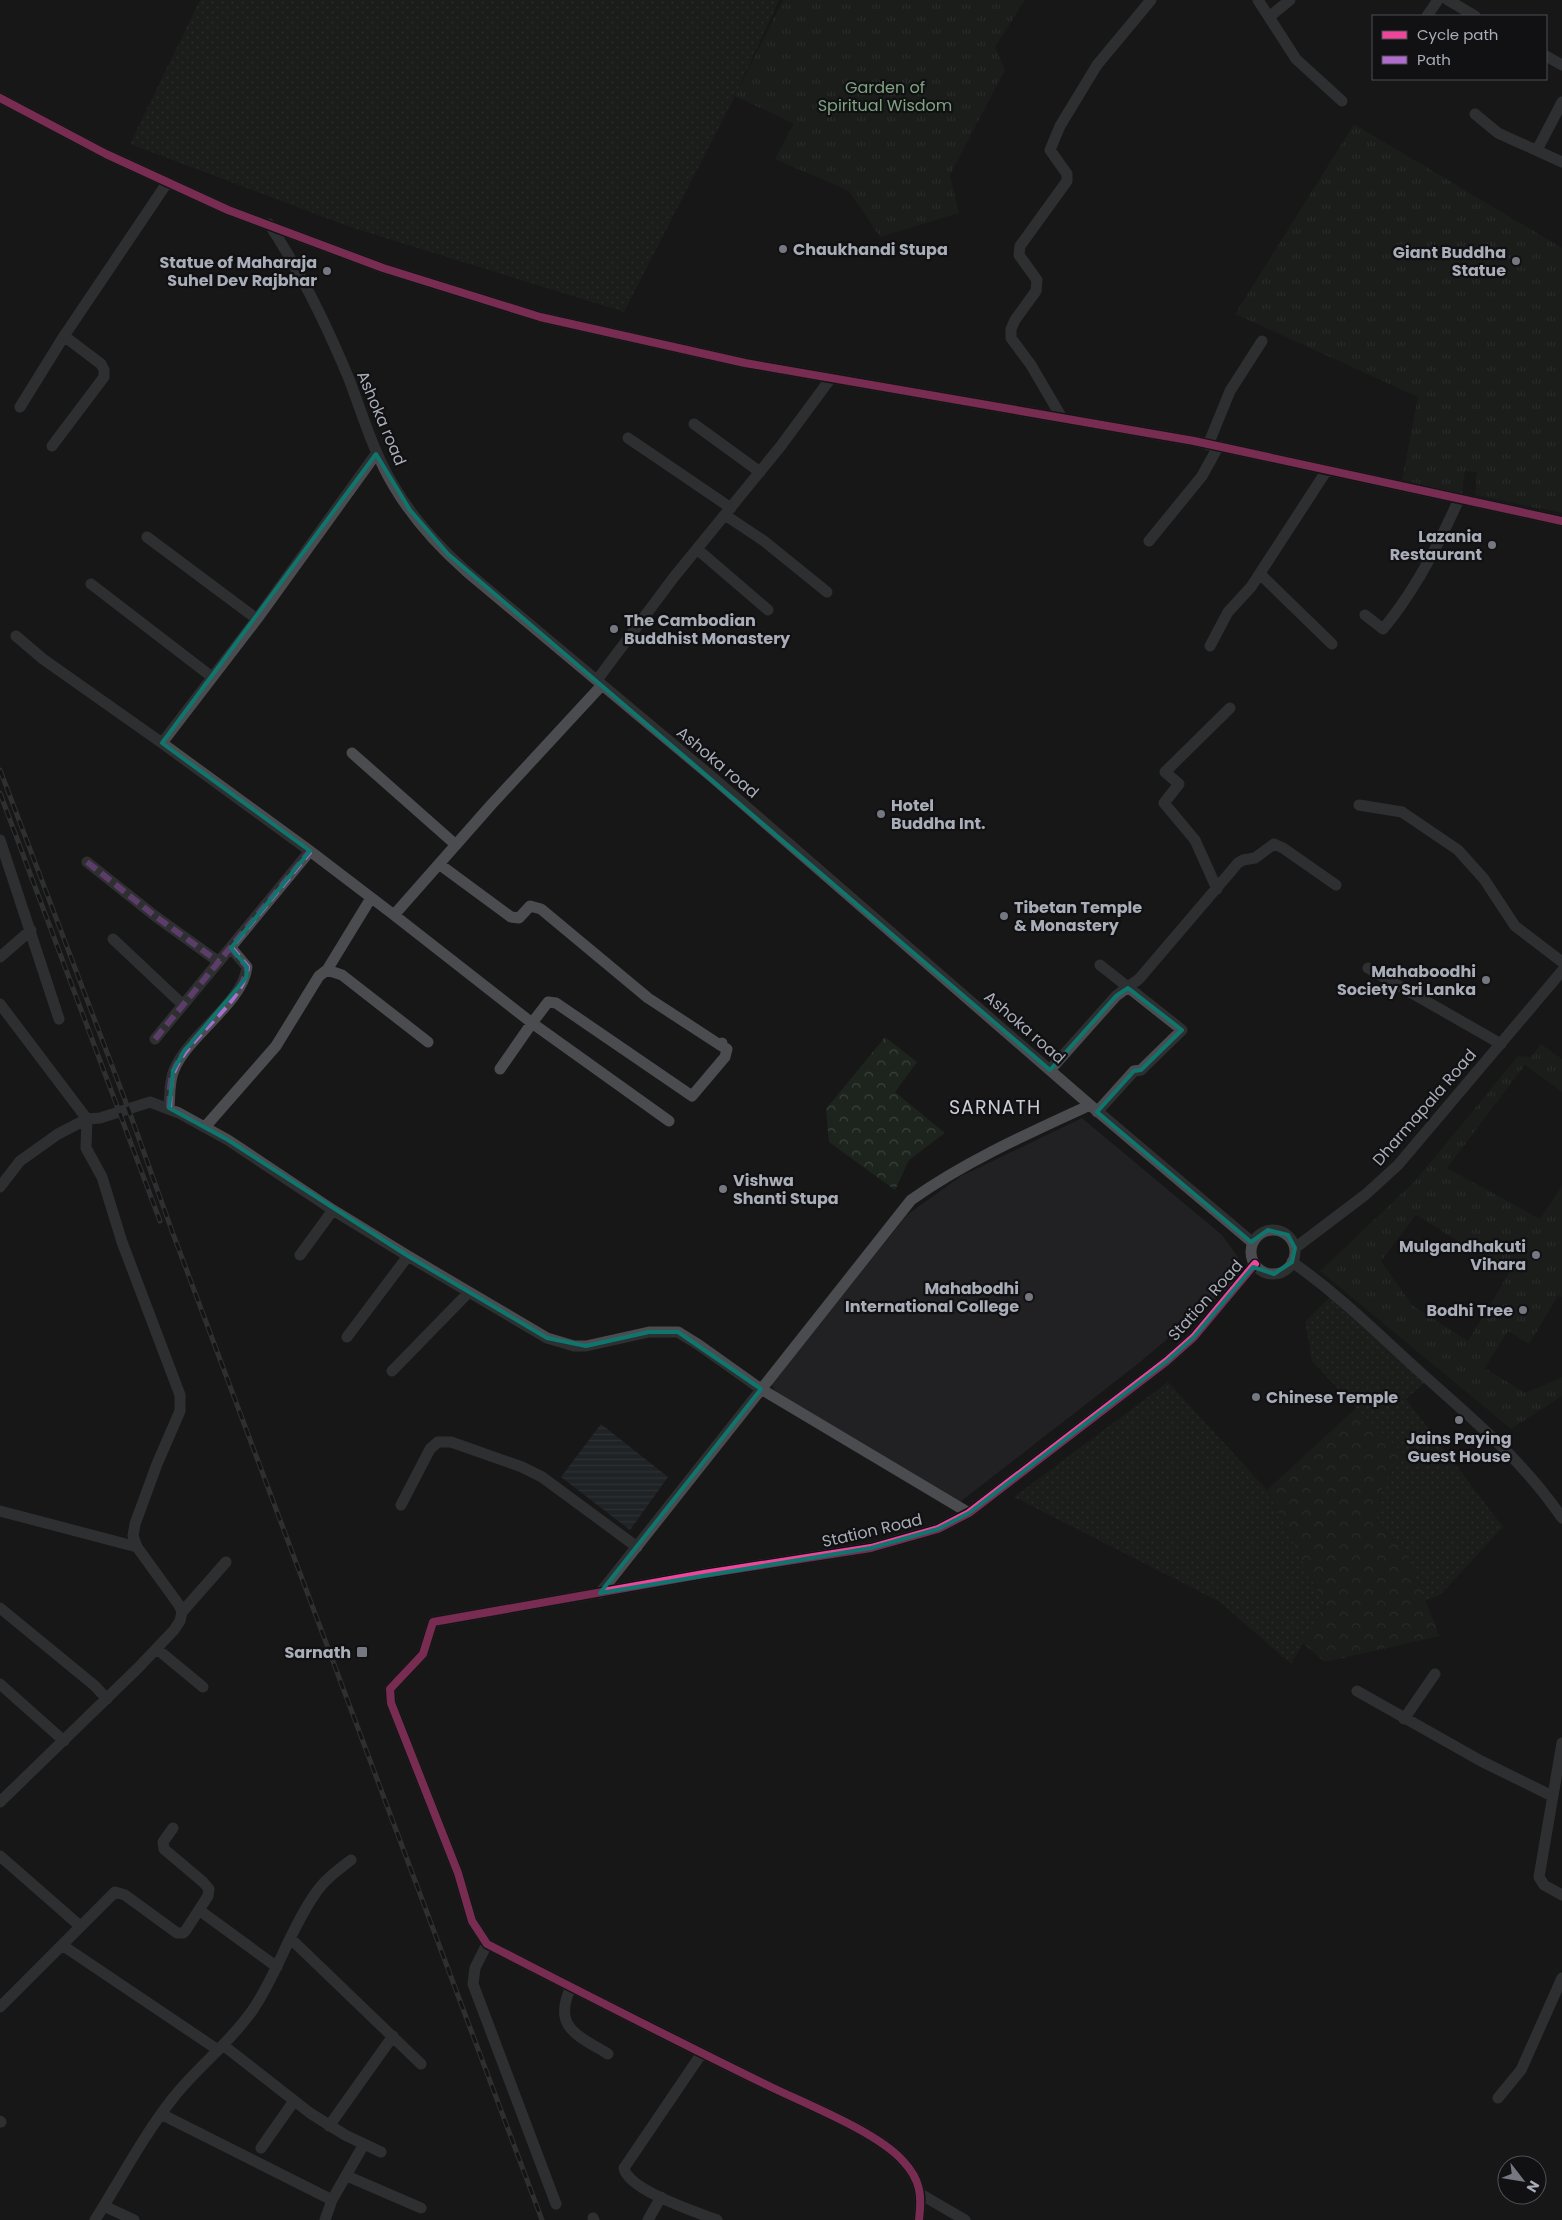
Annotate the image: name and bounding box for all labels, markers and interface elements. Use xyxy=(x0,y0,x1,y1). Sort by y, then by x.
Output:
legend xyxy=(1372,15,1547,80)
text: Cycle path xyxy=(1417,24,1498,45)
text: Path xyxy=(1417,49,1451,70)
park label: Garden of Spiritual Wisdom xyxy=(818,76,952,117)
place label: Chaukhandi Stupa xyxy=(793,238,948,261)
place label: Giant Buddha Statue xyxy=(1393,241,1506,282)
marker: Chaukhandi Stupa xyxy=(777,243,789,255)
place label: Statue of Maharaja Suhel Dev Rajbhar xyxy=(159,251,317,292)
marker: Giant Buddha Statue xyxy=(1510,255,1522,267)
marker: Statue of Maharaja Suhel Dev Rajbhar xyxy=(321,265,333,277)
street label: Ashoka road xyxy=(351,367,412,469)
place label: Lazania Restaurant xyxy=(1390,525,1482,566)
marker: Lazania Restaurant xyxy=(1486,539,1498,551)
place label: The Cambodian Buddhist Monastery xyxy=(624,609,791,650)
marker: The Cambodian Buddhist Monastery xyxy=(608,623,620,635)
street label: Ashoka road xyxy=(672,721,764,804)
place label: Hotel Buddha Int. xyxy=(891,794,986,835)
marker: Hotel Buddha Int. xyxy=(875,808,887,820)
place label: Tibetan Temple & Monastery xyxy=(1014,896,1142,937)
marker: Tibetan Temple & Monastery xyxy=(998,910,1010,922)
place label: Mahaboodhi Society Sri Lanka xyxy=(1337,960,1476,1001)
marker: Mahaboodhi Society Sri Lanka xyxy=(1480,974,1492,986)
street label: Ashoka road xyxy=(979,986,1070,1069)
street label: Dharmapala Road xyxy=(1367,1044,1482,1171)
district label: SARNATH xyxy=(949,1094,1041,1121)
place label: Vishwa Shanti Stupa xyxy=(733,1169,839,1210)
marker: Vishwa Shanti Stupa xyxy=(717,1183,729,1195)
place label: Mulgandhakuti Vihara xyxy=(1399,1235,1526,1276)
marker: Mulgandhakuti Vihara xyxy=(1530,1249,1542,1261)
street label: Station Road xyxy=(1163,1255,1248,1346)
place label: Mahabodhi International College xyxy=(845,1277,1019,1318)
marker: Mahabodhi International College xyxy=(1023,1291,1035,1303)
place label: Bodhi Tree xyxy=(1426,1299,1513,1322)
marker: Bodhi Tree xyxy=(1517,1304,1529,1316)
place label: Chinese Temple xyxy=(1266,1386,1398,1409)
marker: Chinese Temple xyxy=(1250,1391,1262,1403)
marker: Jains Paying Guest House xyxy=(1453,1414,1465,1426)
place label: Jains Paying Guest House xyxy=(1406,1427,1512,1468)
street label: Station Road xyxy=(820,1508,924,1553)
place label: Sarnath xyxy=(285,1641,351,1664)
marker: Sarnath xyxy=(355,1645,369,1659)
north arrow xyxy=(1497,2155,1547,2205)
text: N xyxy=(1522,2177,1544,2196)

